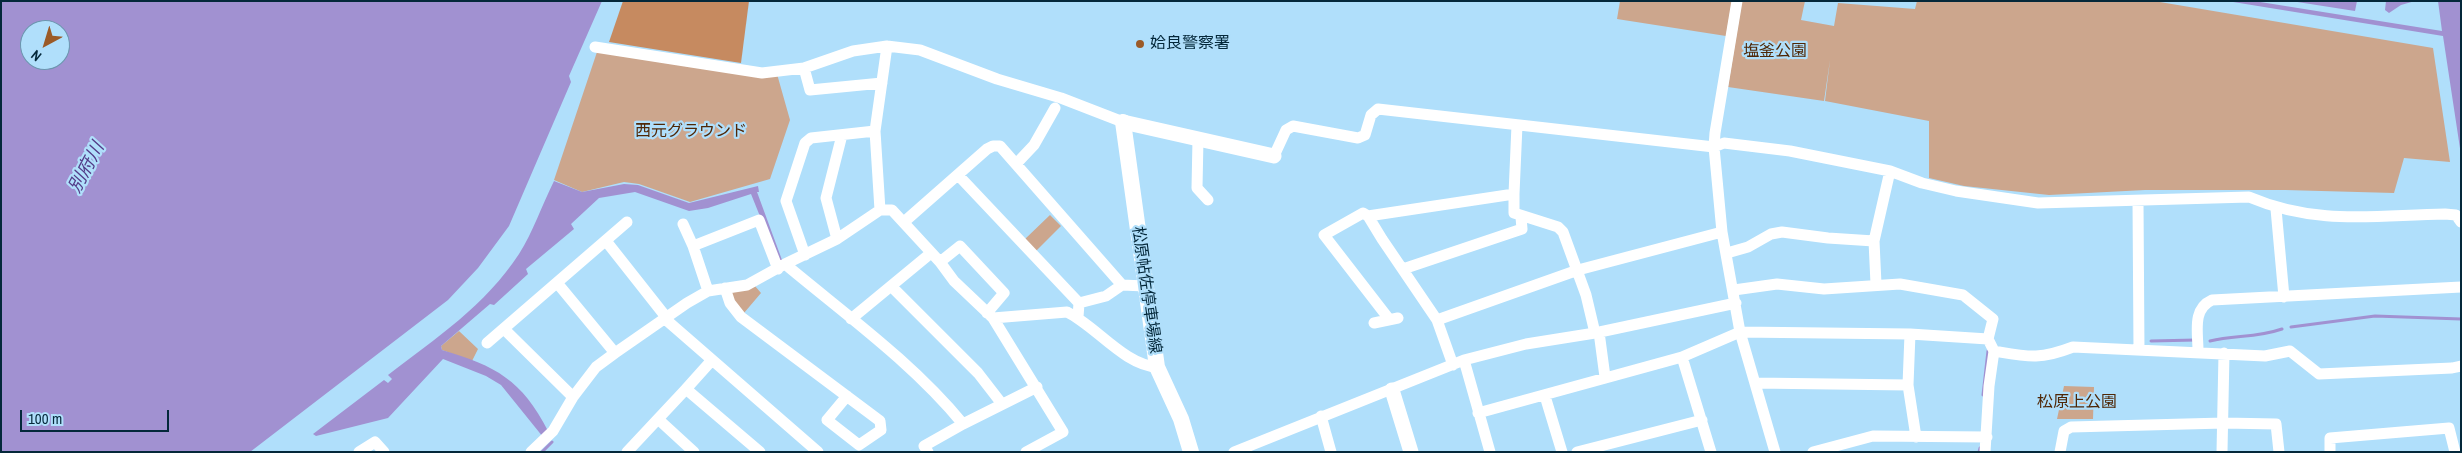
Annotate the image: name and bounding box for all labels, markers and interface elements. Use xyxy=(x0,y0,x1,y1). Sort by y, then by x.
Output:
north arrow xyxy=(20,20,70,70)
place label: 姶良警察署 xyxy=(1150,34,1230,54)
marker: 姶良警察署 xyxy=(1134,38,1146,50)
park label: 塩釜公園 xyxy=(1743,42,1807,62)
text: N xyxy=(27,46,45,65)
park label: 西元グラウンド xyxy=(635,122,747,142)
water label: 別府川 xyxy=(65,139,109,197)
street label: 松原帖佐停車場線 xyxy=(1128,225,1164,355)
park label: 松原上公園 xyxy=(2037,393,2117,413)
scale bar xyxy=(22,400,171,432)
text: 100 m xyxy=(28,408,62,429)

